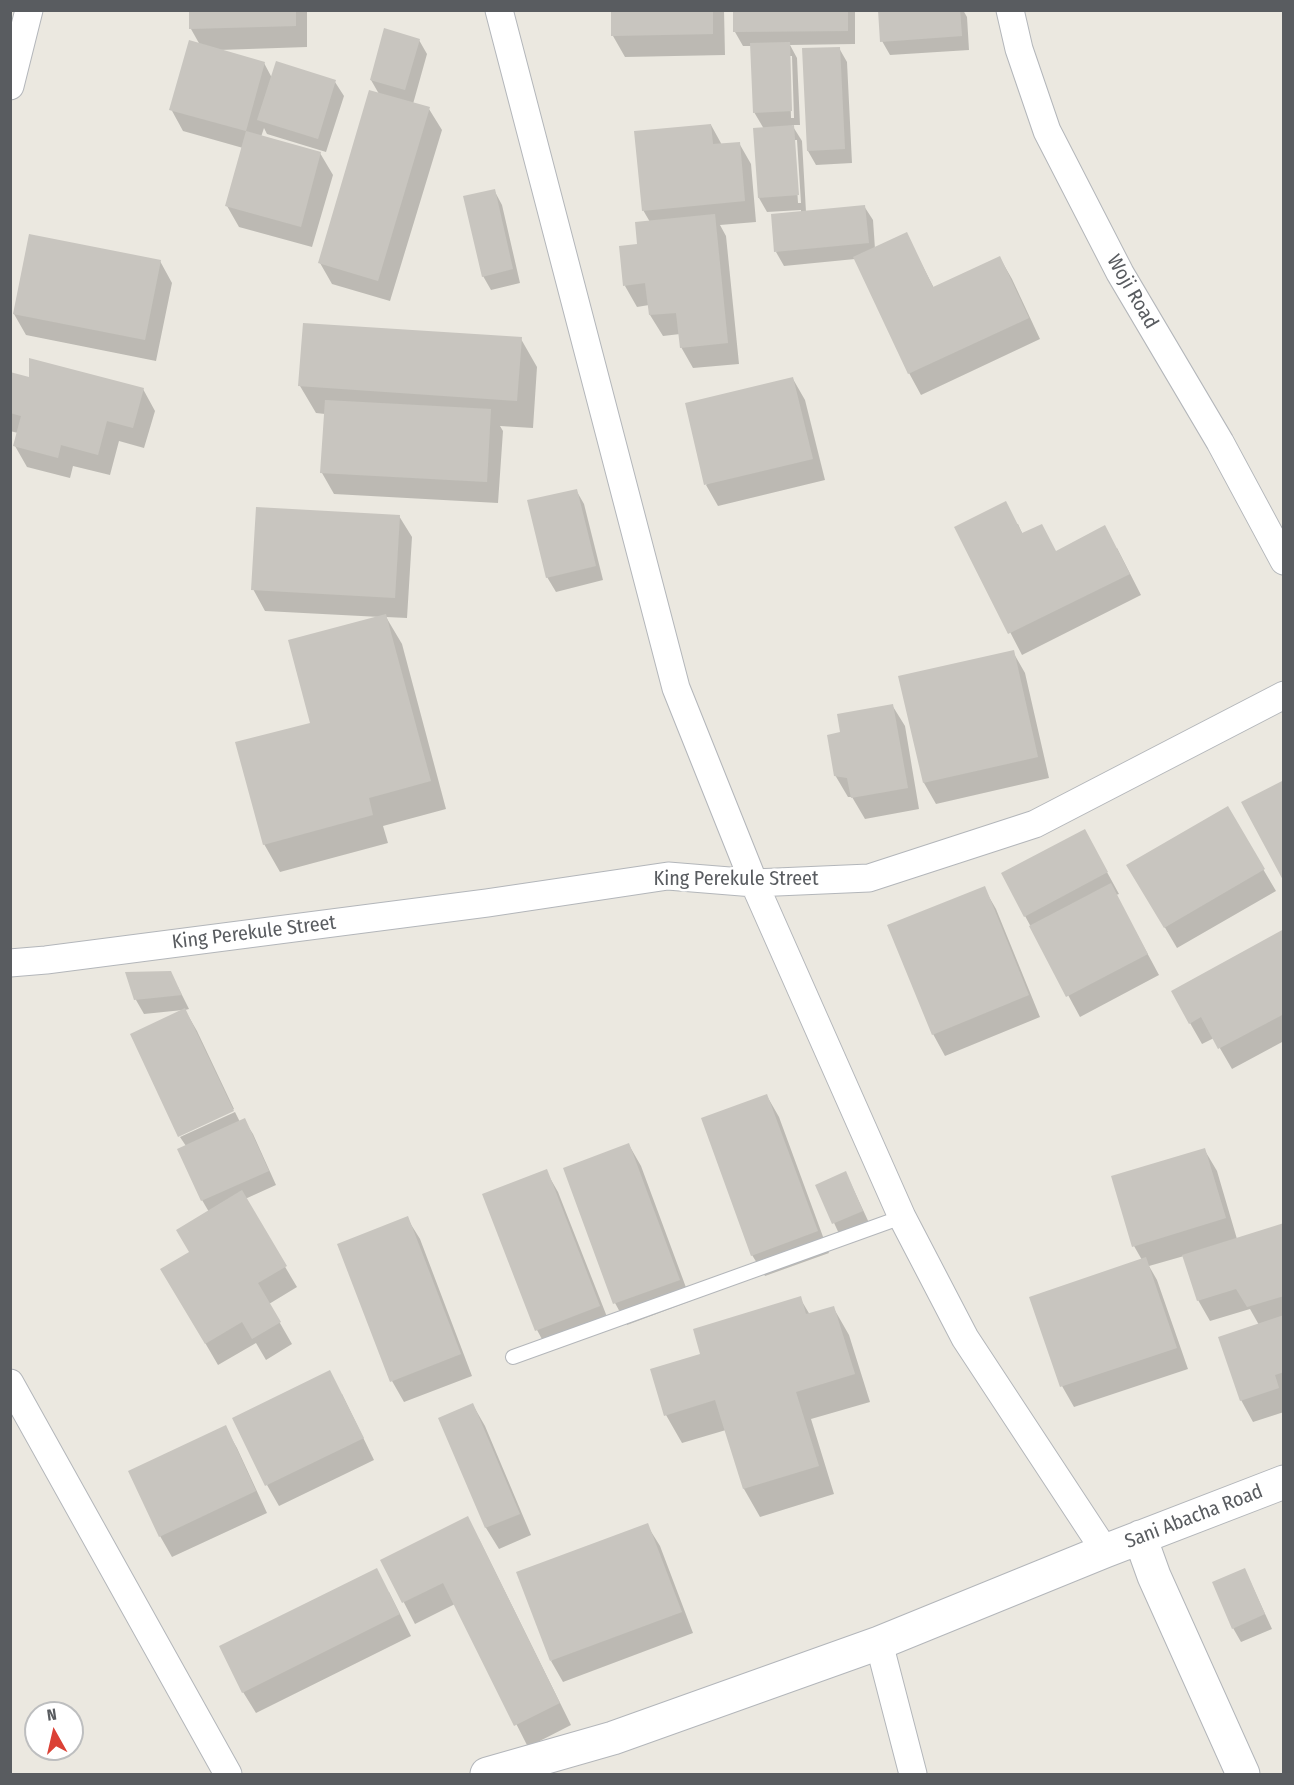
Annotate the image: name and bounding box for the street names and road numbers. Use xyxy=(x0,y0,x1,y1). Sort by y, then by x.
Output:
street label: Woji Road xyxy=(1101,251,1163,333)
street label: King Perekule Street xyxy=(654,867,818,891)
street label: King Perekule Street xyxy=(171,911,337,955)
street label: Sani Abacha Road xyxy=(1122,1480,1266,1554)

